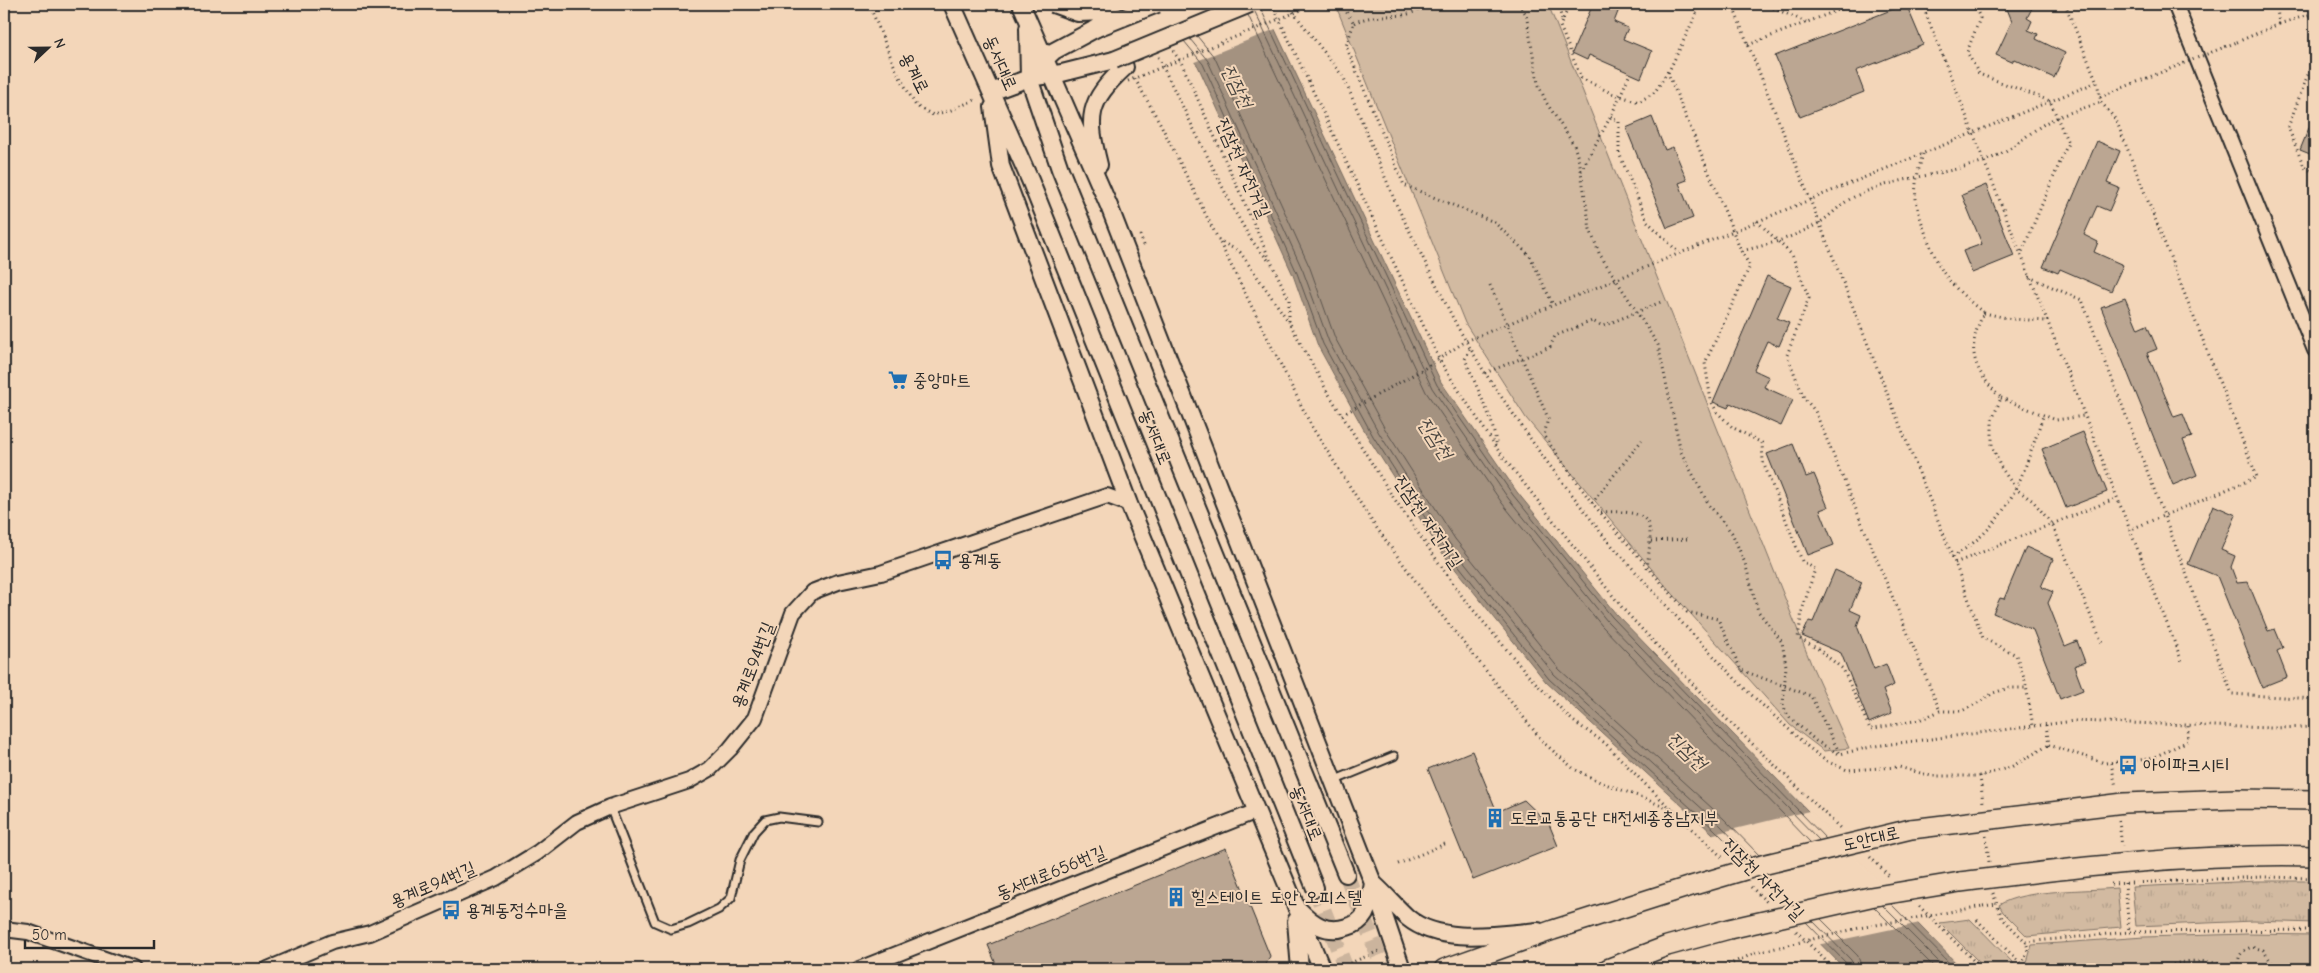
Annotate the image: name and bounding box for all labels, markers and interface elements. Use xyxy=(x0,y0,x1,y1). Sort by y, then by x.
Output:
north arrow xyxy=(22,22,72,72)
street label: 동서대로 xyxy=(979,32,1021,94)
text: N xyxy=(50,36,69,51)
street label: 용계로 xyxy=(895,49,933,97)
water label: 진잠천 xyxy=(1217,61,1258,113)
street label: 진잠천 자전거길 xyxy=(1212,115,1275,222)
supermarket icon: 중앙마트 xyxy=(887,369,909,391)
place label: 중앙마트 xyxy=(913,370,971,391)
street label: 동서대로 xyxy=(1134,406,1176,468)
water label: 진잠천 xyxy=(1413,413,1458,465)
street label: 진잠천 자전거길 xyxy=(1389,472,1467,573)
bus stop icon: 용계동 xyxy=(932,549,954,571)
place label: 용계동 xyxy=(958,550,1001,571)
street label: 용계로94번길 xyxy=(727,618,779,711)
water label: 진잠천 xyxy=(1663,727,1712,776)
bus stop icon: 아이파크시티 xyxy=(2117,754,2139,776)
place label: 아이파크시티 xyxy=(2143,755,2230,776)
street label: 동서대로 xyxy=(1285,782,1327,844)
building icon: 도로교통공단 대전세종충남지부 xyxy=(1484,807,1506,829)
place label: 도로교통공단 대전세종충남지부 xyxy=(1510,808,1719,829)
street label: 도안대로 xyxy=(1840,822,1902,856)
street label: 진잠천 자전거길 xyxy=(1718,834,1809,925)
street label: 동서대로656번길 xyxy=(993,841,1109,904)
street label: 용계로94번길 xyxy=(387,857,479,912)
building icon: 힐스테이트 도안 오피스텔 xyxy=(1165,886,1187,908)
place label: 힐스테이트 도안 오피스텔 xyxy=(1191,887,1362,908)
bus stop icon: 용계동정수마을 xyxy=(440,899,462,921)
place label: 용계동정수마을 xyxy=(466,900,567,921)
scale bar xyxy=(25,918,154,950)
text: 50 m xyxy=(32,926,67,944)

